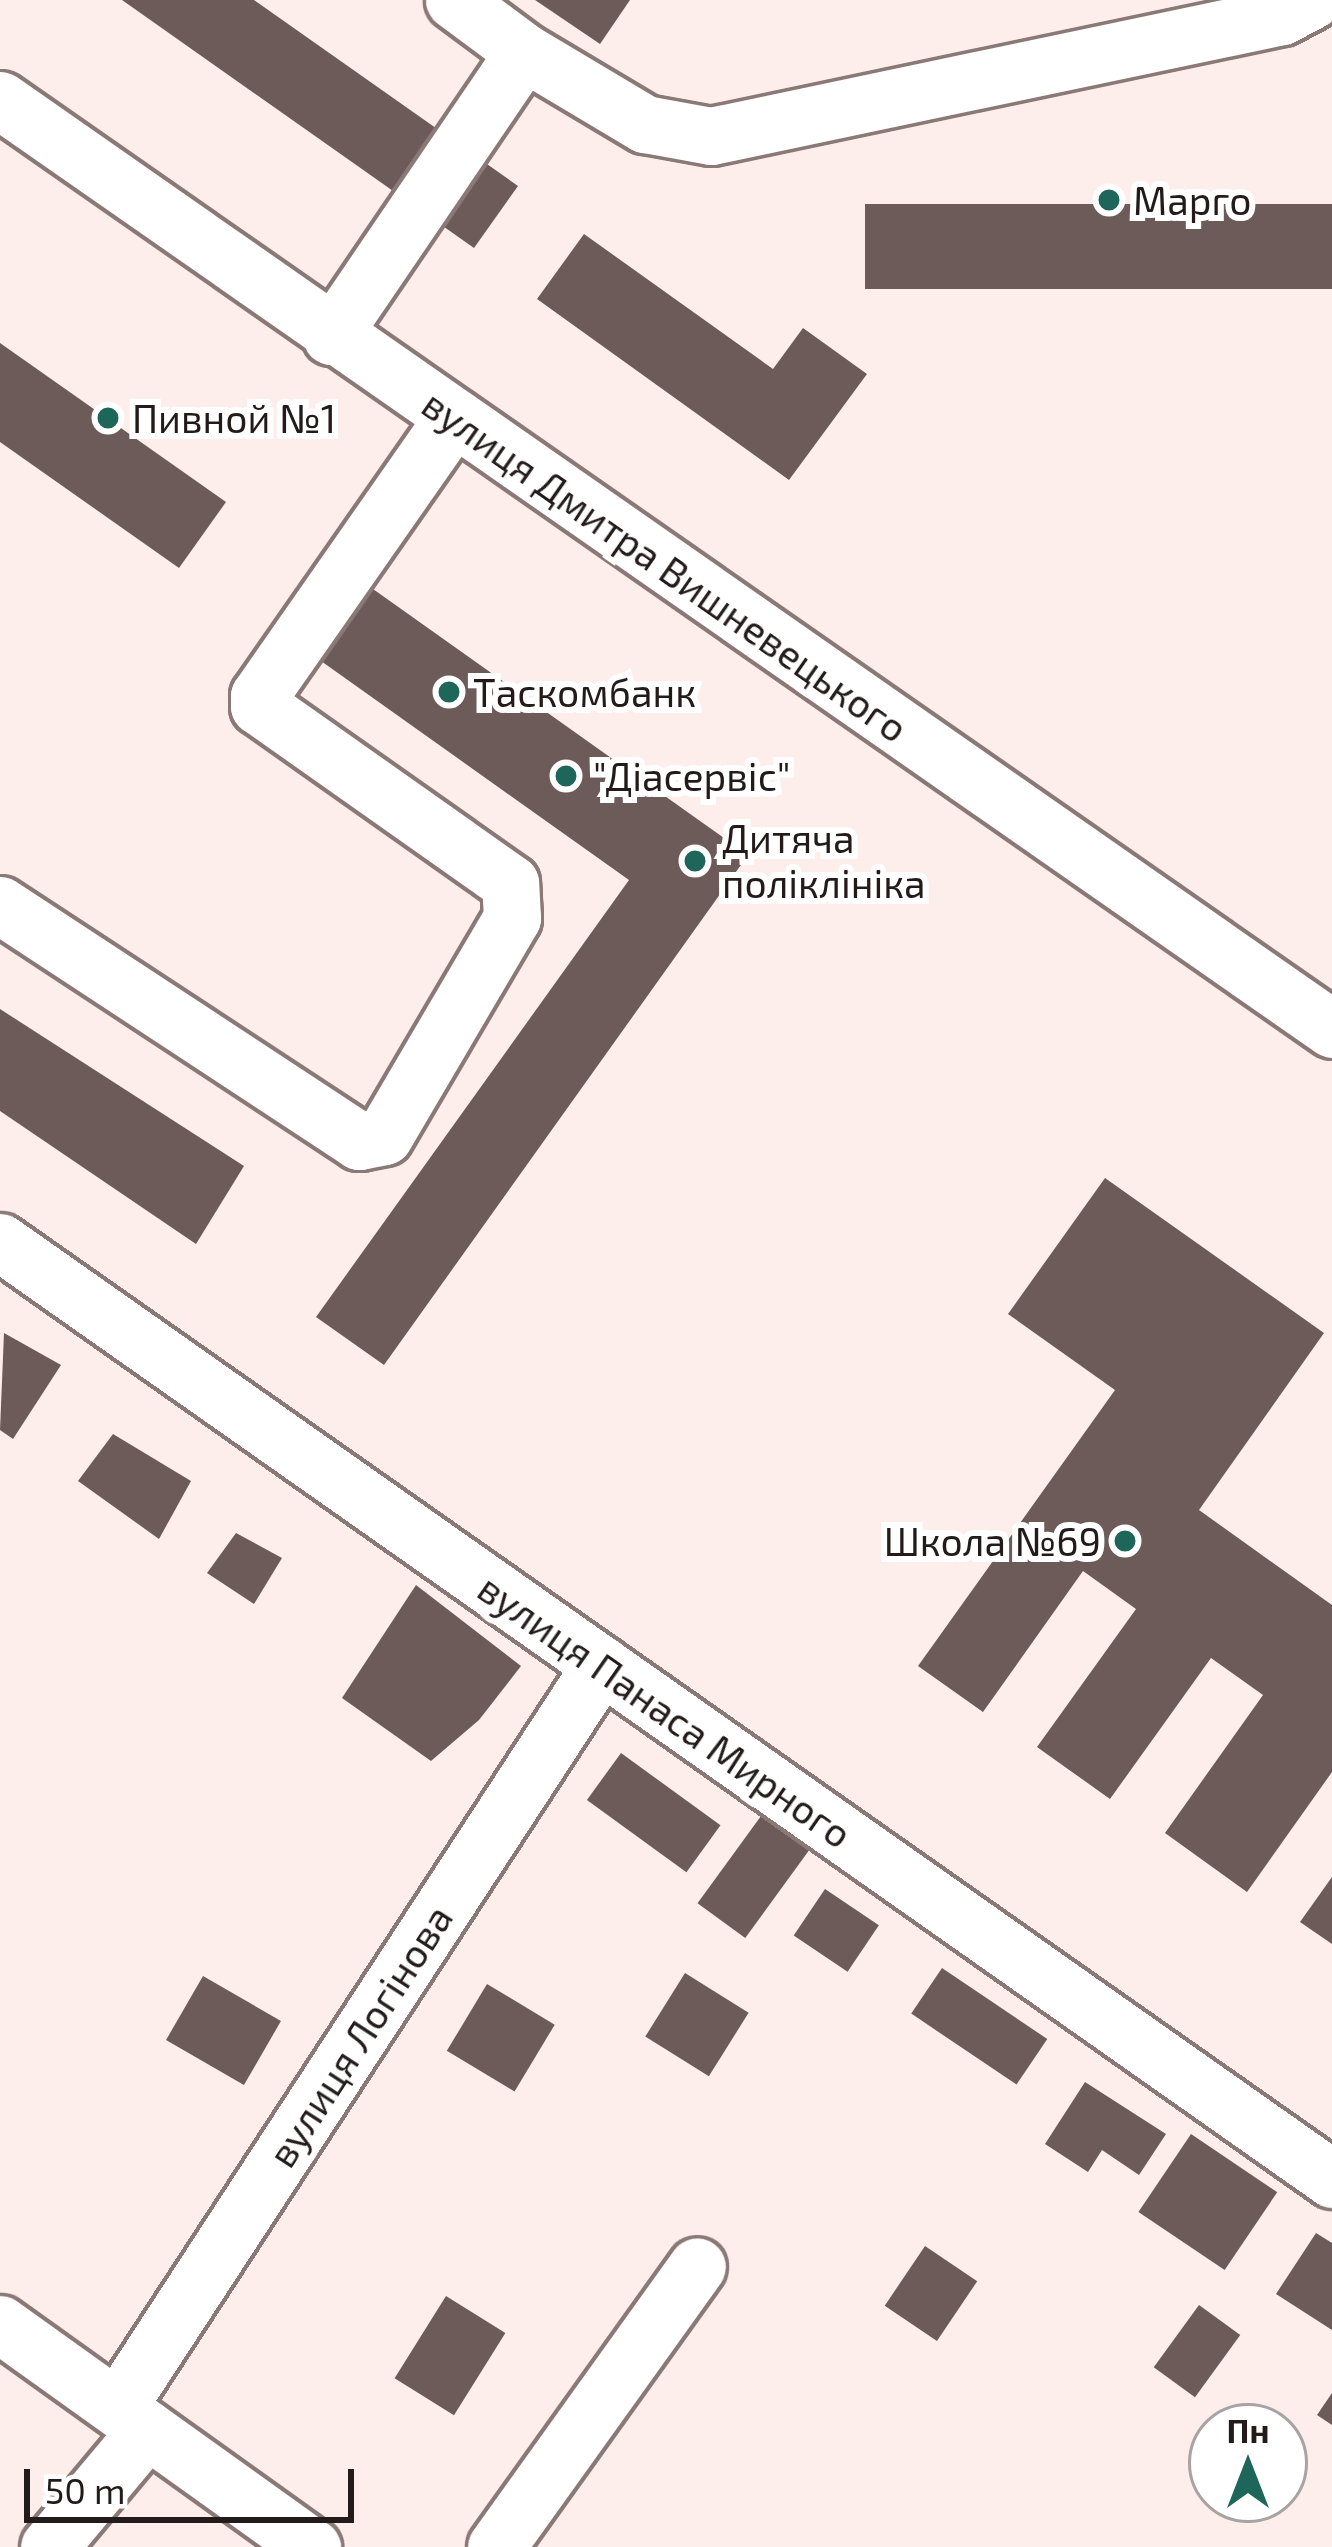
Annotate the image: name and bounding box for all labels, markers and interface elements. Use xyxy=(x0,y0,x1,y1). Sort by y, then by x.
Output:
place label: Марго xyxy=(1133,177,1251,223)
marker: Марго xyxy=(1096,187,1122,213)
street label: вулиця Дмитра Вишневецького xyxy=(414,380,916,752)
place label: Пивной №1 xyxy=(132,395,336,441)
marker: Пивной №1 xyxy=(95,405,121,431)
place label: Таскомбанк xyxy=(473,669,696,715)
marker: Таскомбанк xyxy=(436,679,462,705)
place label: "Діасервіс" xyxy=(593,753,791,799)
marker: "Діасервіс" xyxy=(550,760,582,792)
place label: Дитяча поліклініка xyxy=(722,816,926,907)
marker: Дитяча поліклініка xyxy=(679,845,711,877)
place label: Школа №69 xyxy=(884,1518,1101,1564)
marker: Школа №69 xyxy=(1112,1528,1138,1554)
street label: вулиця Панаса Мирного xyxy=(469,1564,861,1858)
street label: вулиця Логінова xyxy=(258,1897,462,2175)
north arrow xyxy=(1188,2403,1308,2523)
text: Пн xyxy=(1227,2410,1269,2450)
scale bar xyxy=(30,2445,360,2519)
text: 50 m xyxy=(45,2468,126,2511)

